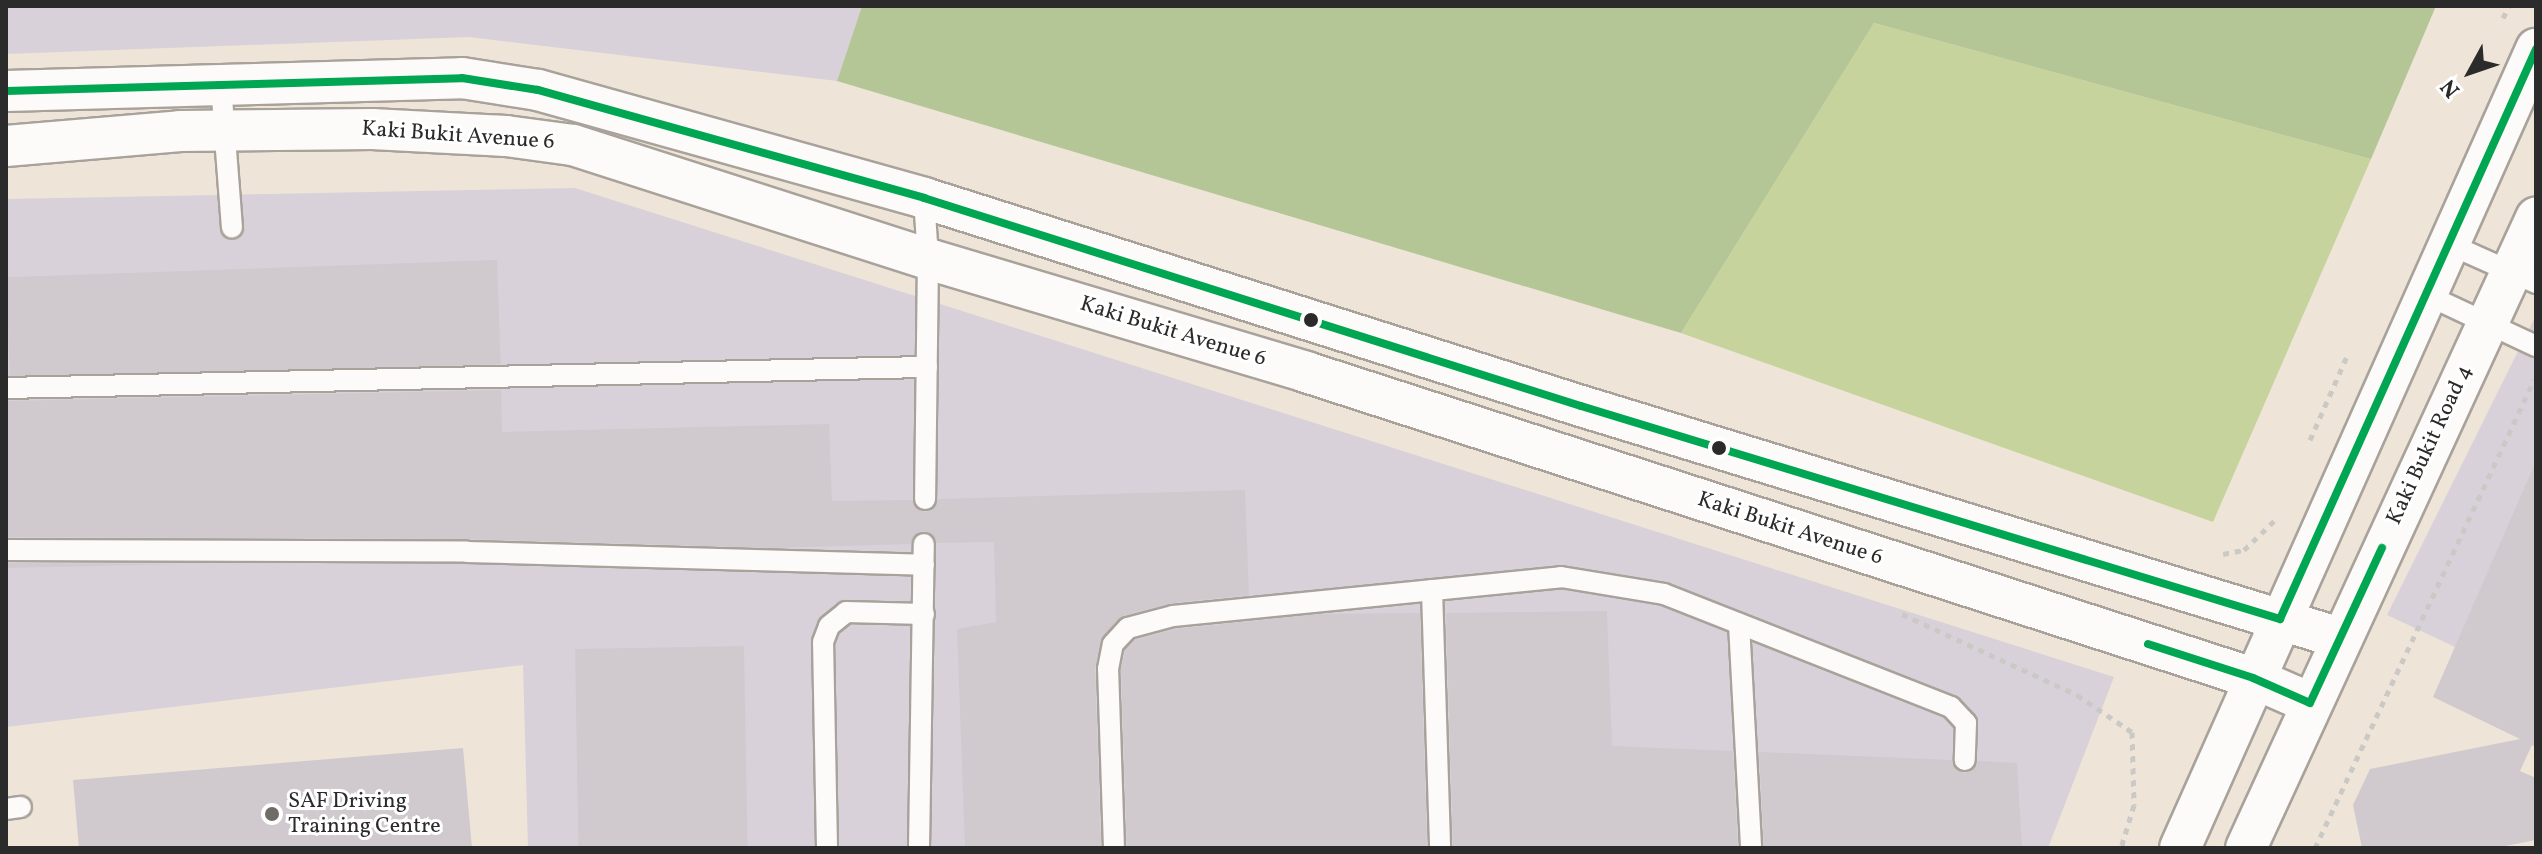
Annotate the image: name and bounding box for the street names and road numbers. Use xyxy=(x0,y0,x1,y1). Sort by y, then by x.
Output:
street label: Kaki Bukit Avenue 6 xyxy=(361,116,555,156)
street label: Kaki Bukit Avenue 6 xyxy=(1077,291,1269,373)
street label: Kaki Bukit Road 4 xyxy=(2381,361,2479,529)
street label: Kaki Bukit Avenue 6 xyxy=(1694,487,1886,571)

